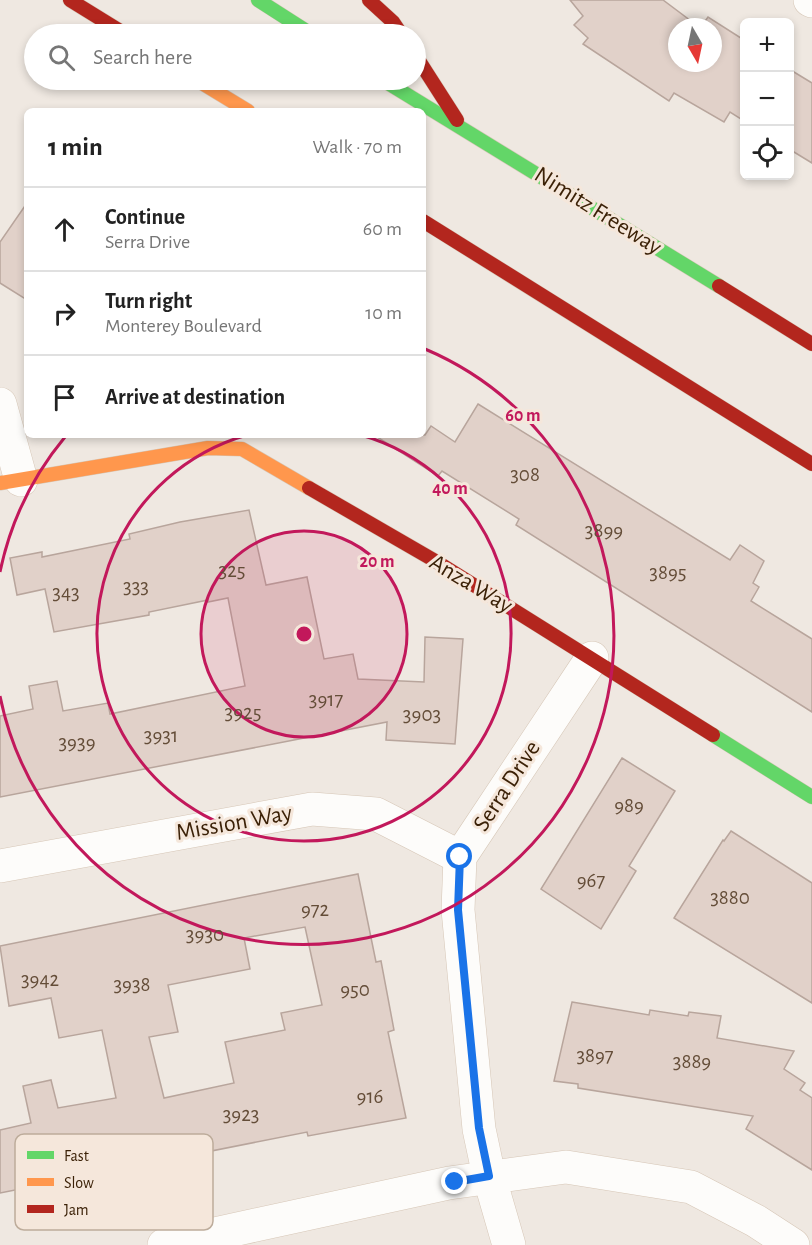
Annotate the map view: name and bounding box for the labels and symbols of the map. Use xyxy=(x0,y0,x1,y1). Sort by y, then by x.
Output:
north arrow xyxy=(668,18,722,72)
street label: Nimitz Freeway xyxy=(530,162,666,260)
text: 60 m xyxy=(505,407,541,425)
house number: 308 xyxy=(510,464,540,485)
text: 40 m xyxy=(432,480,468,498)
house number: 3899 xyxy=(585,520,623,541)
street label: Anza Way xyxy=(425,550,517,618)
text: 20 m xyxy=(359,553,395,571)
house number: 325 xyxy=(219,560,246,581)
house number: 3895 xyxy=(649,562,687,583)
house number: 333 xyxy=(123,576,149,597)
house number: 343 xyxy=(52,582,80,603)
centre of rings xyxy=(294,624,314,644)
house number: 3917 xyxy=(309,689,343,710)
house number: 3925 xyxy=(225,702,261,723)
house number: 3903 xyxy=(403,704,441,725)
house number: 3931 xyxy=(144,725,178,746)
house number: 3939 xyxy=(58,732,96,753)
street label: Serra Drive xyxy=(469,737,545,835)
house number: 989 xyxy=(614,795,644,816)
street label: Mission Way xyxy=(174,801,294,845)
route start xyxy=(446,843,472,869)
house number: 967 xyxy=(577,870,605,891)
house number: 3880 xyxy=(710,887,750,908)
house number: 972 xyxy=(301,899,329,920)
house number: 3930 xyxy=(186,924,224,945)
house number: 3942 xyxy=(21,969,59,990)
house number: 3938 xyxy=(113,974,151,995)
house number: 950 xyxy=(340,979,370,1000)
house number: 3897 xyxy=(576,1045,614,1066)
house number: 3889 xyxy=(673,1051,711,1072)
house number: 916 xyxy=(357,1086,383,1107)
house number: 3923 xyxy=(223,1104,259,1125)
legend xyxy=(15,1134,213,1230)
text: Fast xyxy=(64,1148,89,1164)
route end xyxy=(441,1168,467,1194)
text: Slow xyxy=(64,1175,94,1191)
text: Jam xyxy=(64,1202,89,1218)

